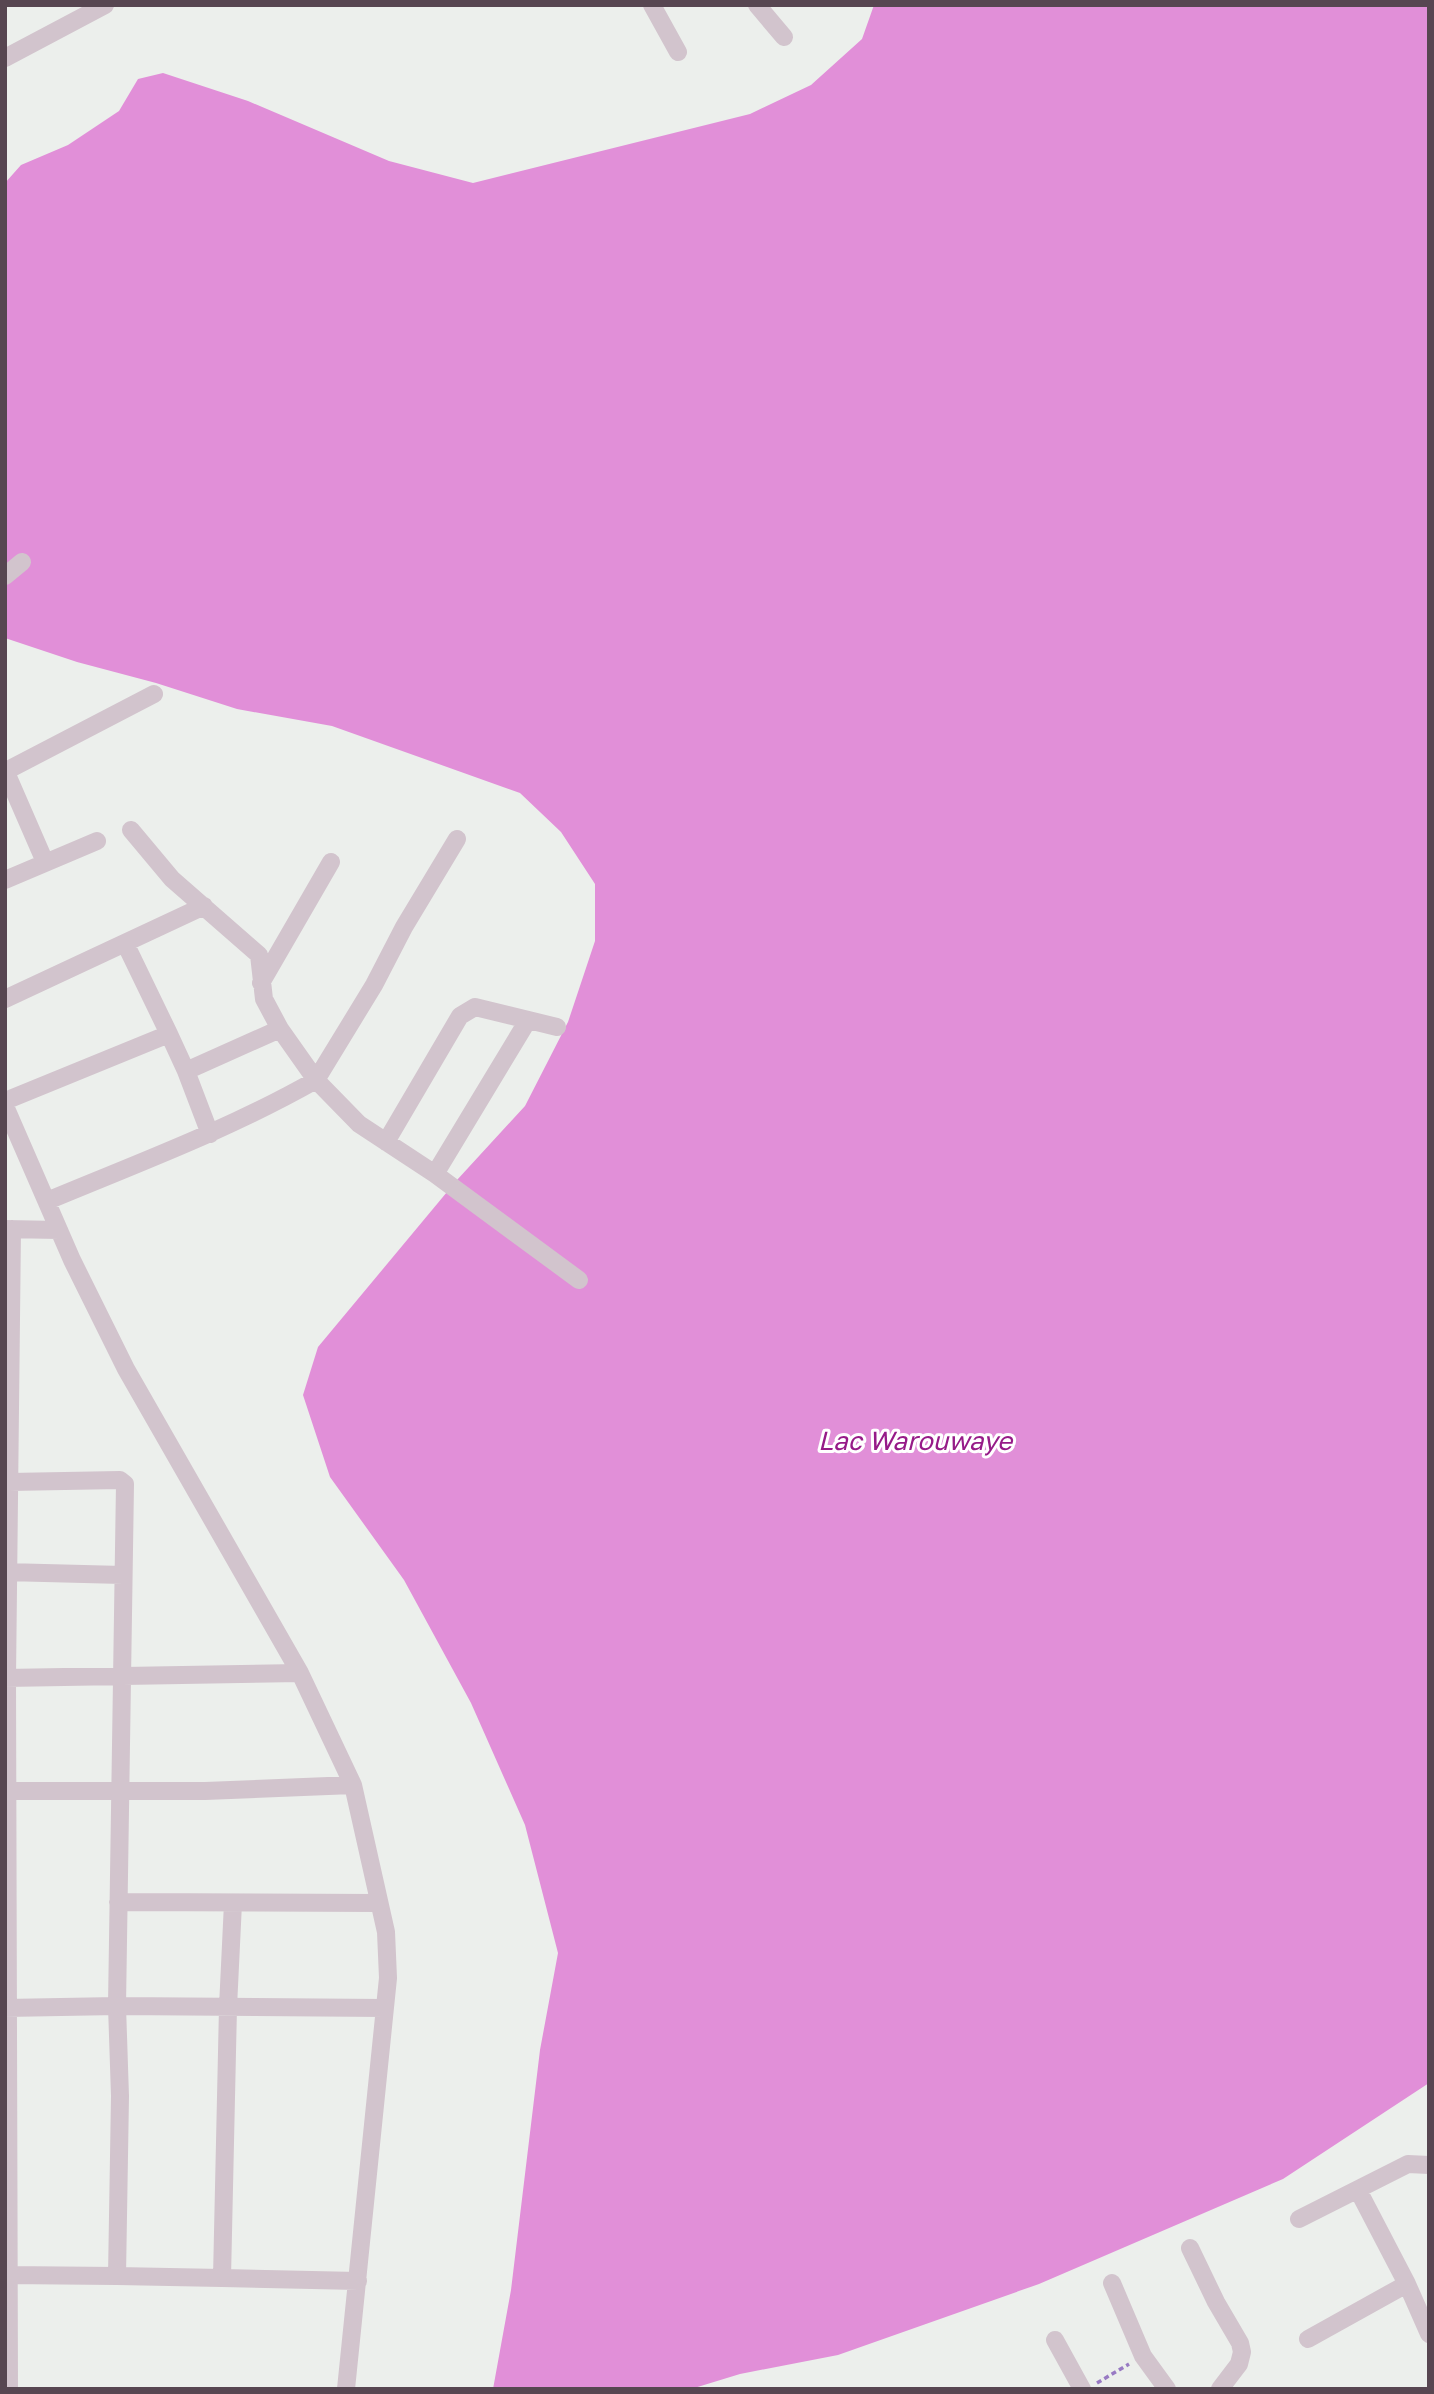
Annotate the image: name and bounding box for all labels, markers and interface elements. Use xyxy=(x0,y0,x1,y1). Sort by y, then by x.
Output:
water label: Lac Warouwaye xyxy=(818,1425,1014,1456)

